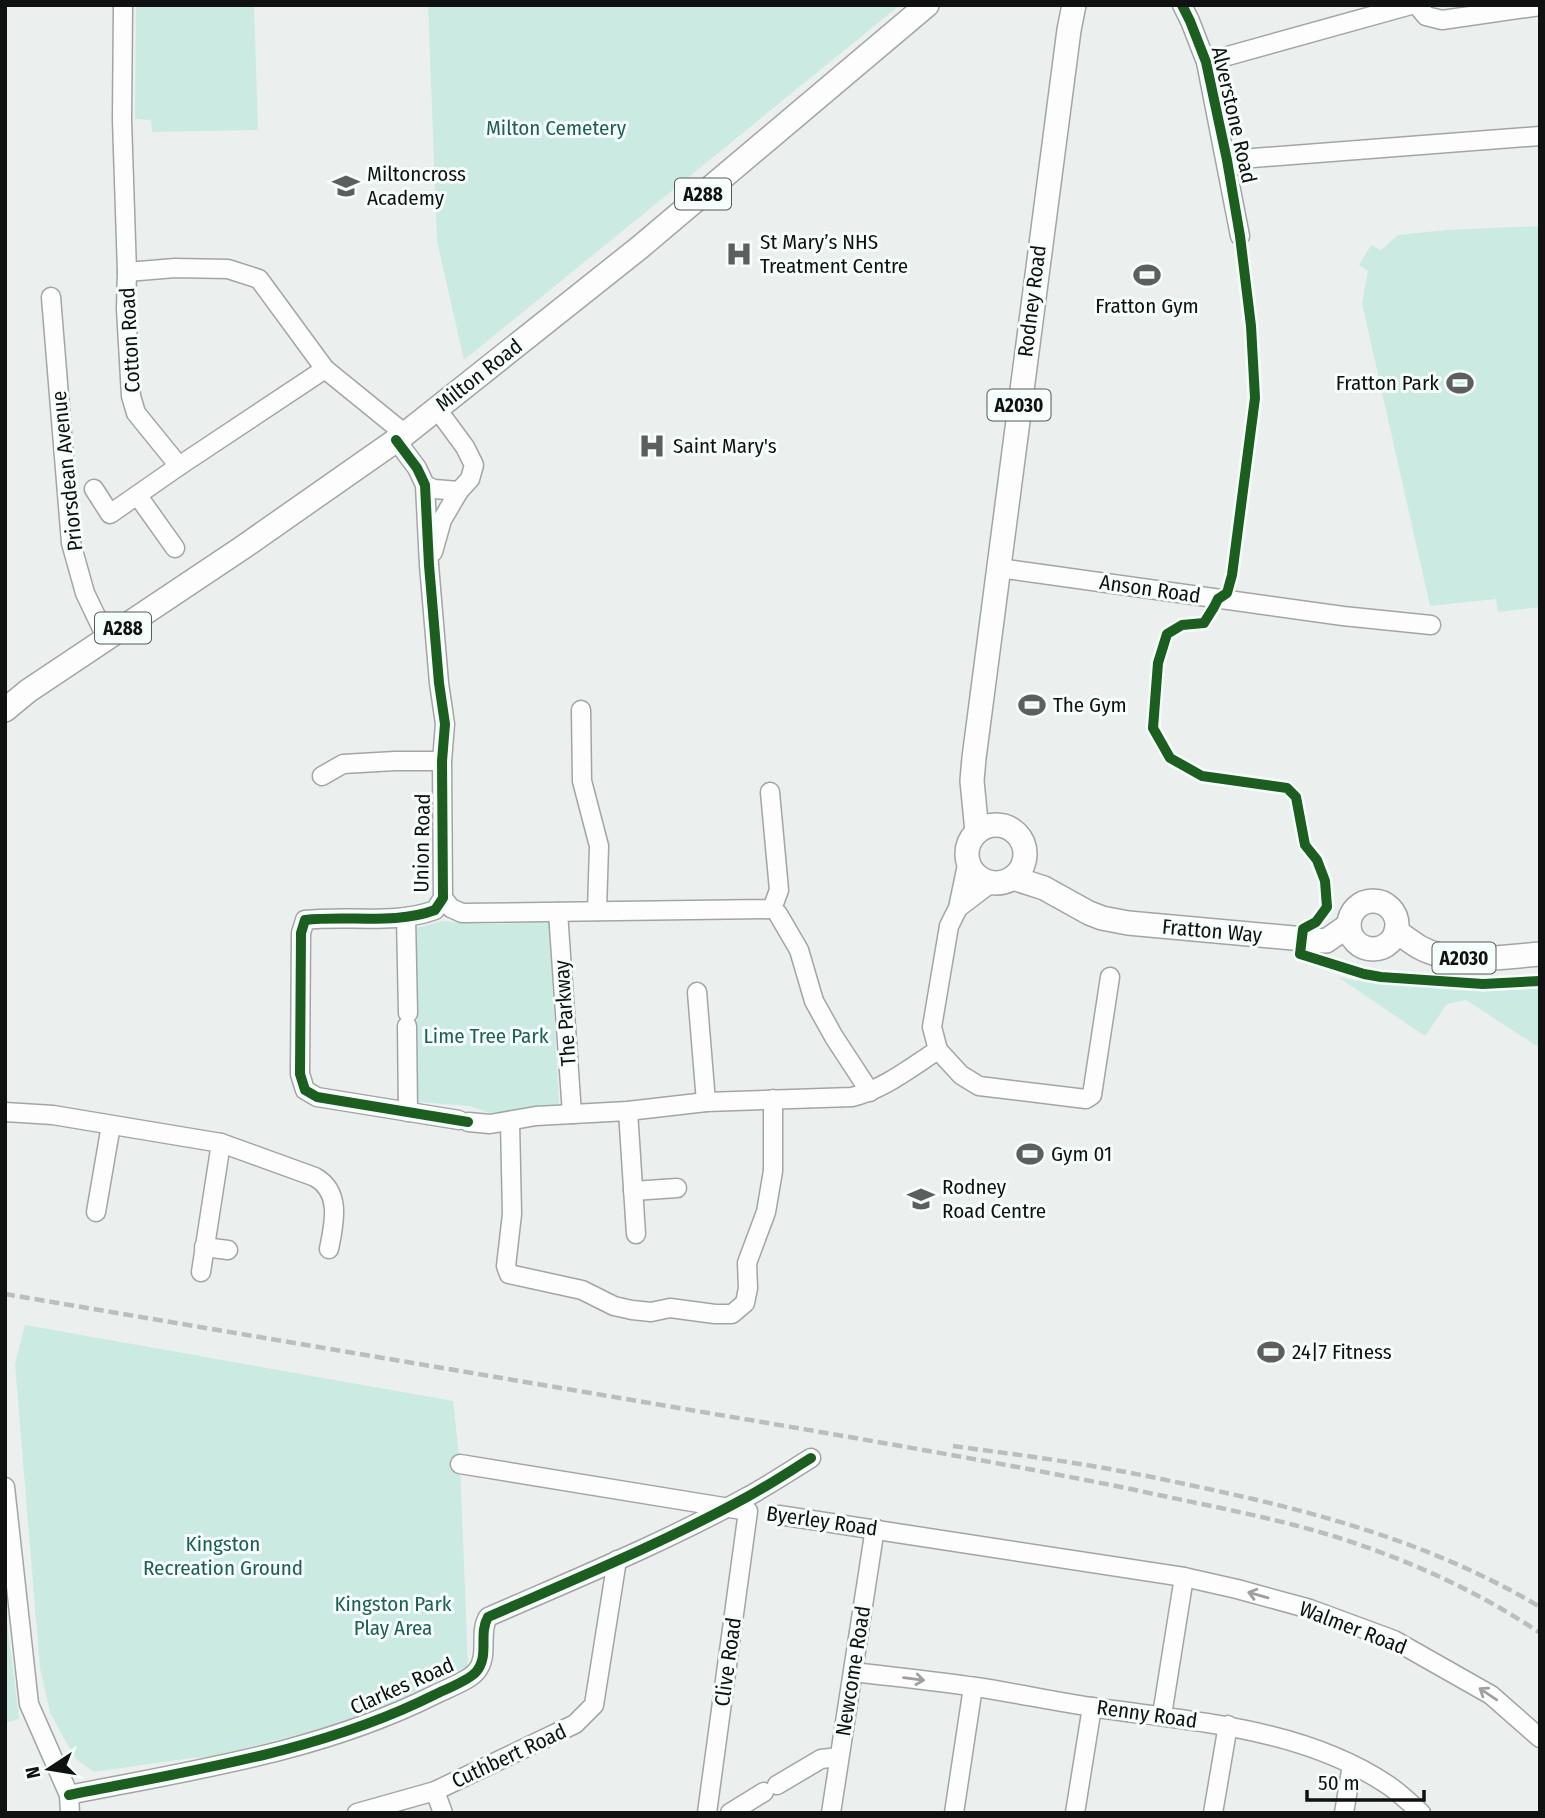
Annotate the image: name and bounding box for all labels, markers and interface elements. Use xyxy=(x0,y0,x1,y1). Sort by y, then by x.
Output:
street label: Alverstone Road xyxy=(1206,44,1262,186)
park label: Milton Cemetery xyxy=(486,115,627,141)
place label: Miltoncross Academy xyxy=(367,161,466,211)
school or university icon: Miltoncross Academy xyxy=(331,171,361,201)
road number: A288 xyxy=(675,178,731,210)
place label: St Mary’s NHS Treatment Centre xyxy=(760,229,908,279)
hospital icon: St Mary’s NHS Treatment Centre xyxy=(724,239,754,269)
street label: Rodney Road xyxy=(1012,244,1052,358)
sports icon: Fratton Gym xyxy=(1132,260,1162,290)
street label: Cotton Road xyxy=(114,287,146,393)
place label: Fratton Gym xyxy=(1095,293,1199,319)
street label: Milton Road xyxy=(430,333,528,417)
sports icon: Fratton Park xyxy=(1445,368,1475,398)
place label: Fratton Park xyxy=(1336,370,1439,396)
street label: Priorsdean Avenue xyxy=(46,390,88,552)
road number: A2030 xyxy=(988,390,1050,420)
hospital icon: Saint Mary's xyxy=(637,431,667,461)
place label: Saint Mary's xyxy=(673,433,777,459)
street label: Anson Road xyxy=(1098,569,1202,609)
road number: A288 xyxy=(95,612,151,643)
sports icon: The Gym xyxy=(1017,690,1047,720)
place label: The Gym xyxy=(1053,692,1127,718)
street label: Union Road xyxy=(408,793,436,893)
street label: Fratton Way xyxy=(1161,914,1264,948)
road number: A2030 xyxy=(1432,942,1496,974)
street label: The Parkway xyxy=(548,958,582,1067)
park label: Lime Tree Park xyxy=(424,1023,549,1049)
sports icon: Gym 01 xyxy=(1015,1139,1045,1169)
place label: Gym 01 xyxy=(1051,1141,1112,1167)
place label: Rodney Road Centre xyxy=(942,1174,1046,1224)
school or university icon: Rodney Road Centre xyxy=(906,1184,936,1214)
sports icon: 24|7 Fitness xyxy=(1256,1337,1286,1367)
place label: 24|7 Fitness xyxy=(1292,1339,1392,1365)
street label: Byerley Road xyxy=(765,1500,879,1542)
park label: Kingston Recreation Ground xyxy=(143,1531,303,1581)
one-way arrow xyxy=(1247,1587,1269,1600)
park label: Kingston Park Play Area xyxy=(334,1591,452,1641)
street label: Walmer Road xyxy=(1296,1596,1410,1660)
street label: Newcome Road xyxy=(830,1604,876,1738)
street label: Clive Road xyxy=(709,1616,747,1708)
street label: Clarkes Road xyxy=(346,1652,458,1720)
one-way arrow xyxy=(902,1673,924,1686)
one-way arrow xyxy=(1479,1687,1498,1701)
street label: Renny Road xyxy=(1095,1694,1199,1734)
street label: Cuthbert Road xyxy=(448,1718,570,1794)
north arrow xyxy=(14,1734,84,1804)
scale bar xyxy=(1307,1758,1424,1802)
text: N xyxy=(20,1764,45,1780)
text: 50 m xyxy=(1318,1770,1360,1796)

